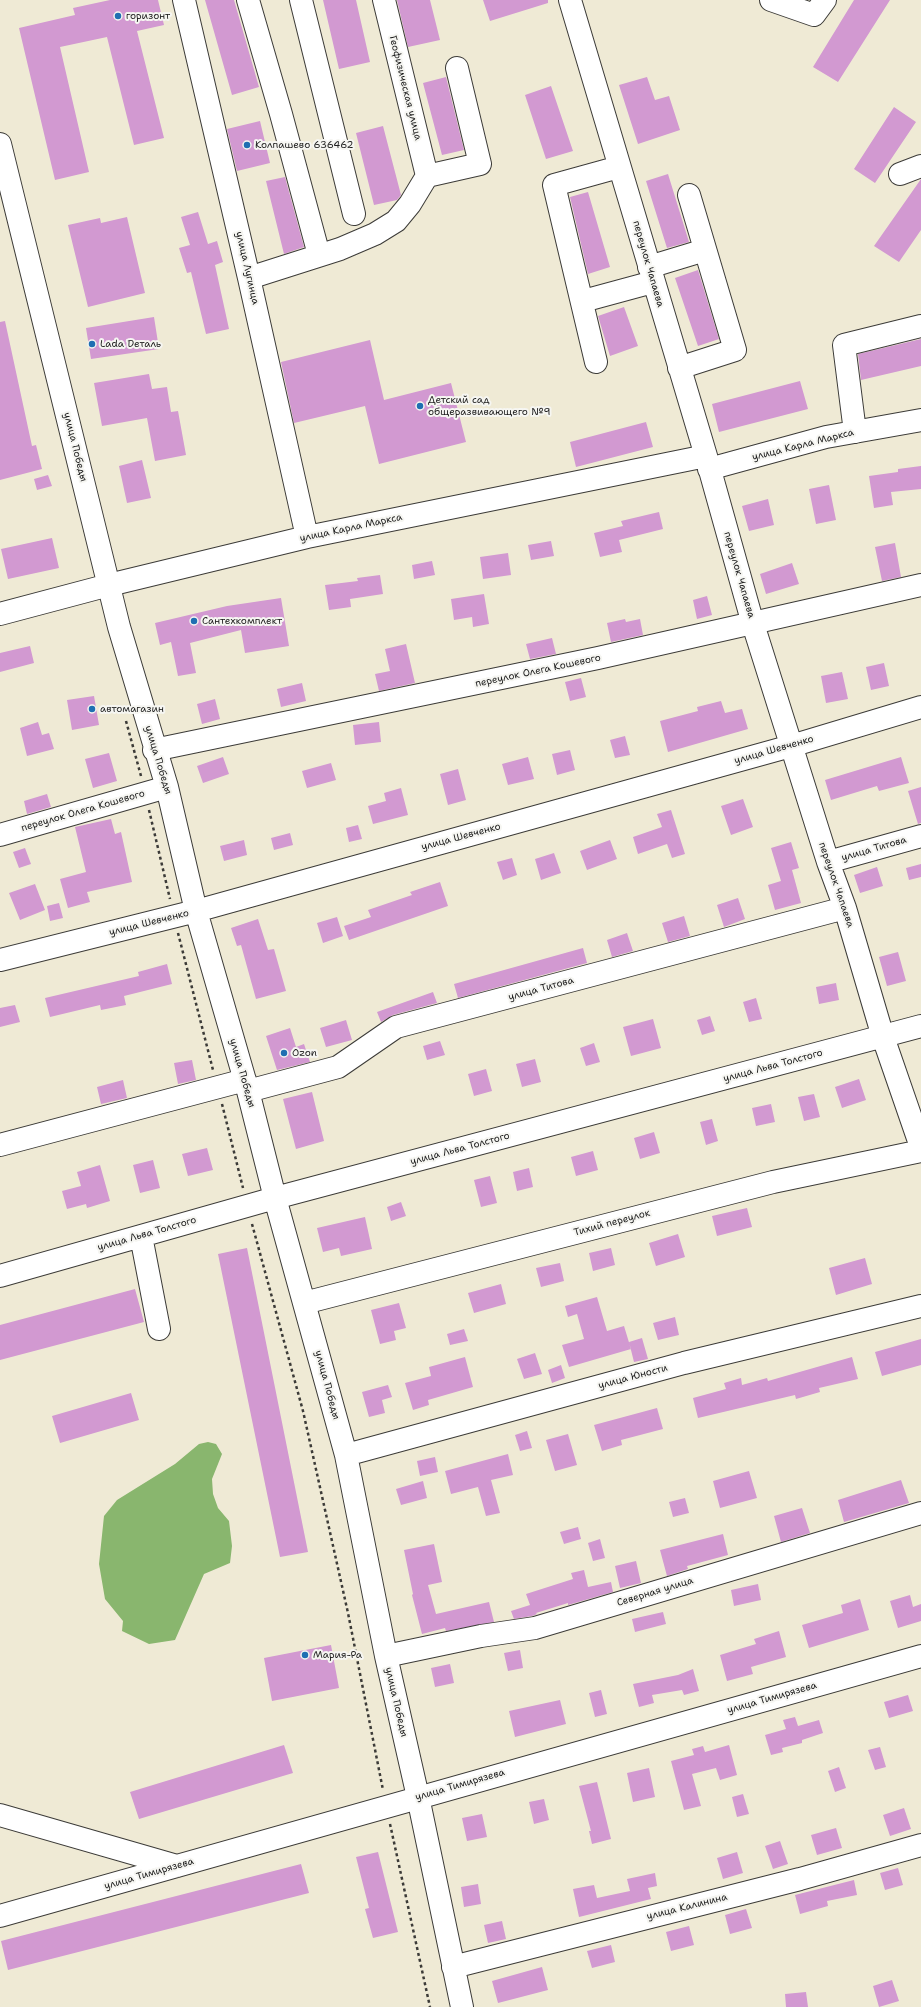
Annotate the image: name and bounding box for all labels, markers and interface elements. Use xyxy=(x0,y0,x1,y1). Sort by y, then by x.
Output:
place label: горизонт xyxy=(126,10,170,22)
marker: горизонт xyxy=(113,11,123,21)
street label: Геофизическая улица xyxy=(386,34,424,142)
place label: Колпашево 636462 xyxy=(255,139,354,151)
marker: Колпашево 636462 xyxy=(242,140,252,150)
street label: переулок Чапаева xyxy=(630,219,666,309)
street label: улица Лугинца xyxy=(233,230,261,306)
place label: Lada Dеталь xyxy=(100,338,161,350)
marker: Lada Dеталь xyxy=(87,339,97,349)
place label: Детский сад общеразвивающего №9 xyxy=(428,394,550,418)
marker: Детский сад общеразвивающего №9 xyxy=(415,401,425,411)
street label: улица Победы xyxy=(61,411,89,483)
street label: улица Карла Маркса xyxy=(751,427,855,463)
street label: улица Карла Маркса xyxy=(299,511,403,545)
street label: переулок Чапаева xyxy=(721,530,757,620)
place label: Сантехкомплект xyxy=(202,615,282,627)
marker: Сантехкомплект xyxy=(189,616,199,626)
street label: переулок Олега Кошевого xyxy=(474,652,602,690)
place label: автомагазин xyxy=(100,703,164,715)
marker: автомагазин xyxy=(87,704,97,714)
street label: улица Победы xyxy=(142,724,174,796)
street label: улица Шевченко xyxy=(733,733,815,767)
street label: переулок Олега Кошевого xyxy=(20,788,146,834)
street label: улица Шевченко xyxy=(420,821,502,853)
street label: улица Титова xyxy=(840,834,908,864)
street label: переулок Чапаева xyxy=(816,841,856,929)
street label: улица Шевченко xyxy=(108,907,190,939)
street label: улица Титова xyxy=(507,974,575,1004)
street label: улица Победы xyxy=(226,1037,258,1109)
place label: Ozon xyxy=(292,1047,317,1059)
street label: улица Льва Толстого xyxy=(722,1047,824,1085)
marker: Ozon xyxy=(279,1048,289,1058)
street label: улица Льва Толстого xyxy=(409,1130,511,1168)
street label: Тихий переулок xyxy=(573,1207,651,1239)
street label: улица Льва Толстого xyxy=(96,1214,198,1254)
street label: улица Победы xyxy=(312,1349,342,1421)
street label: улица Юности xyxy=(597,1362,669,1392)
street label: Северная улица xyxy=(615,1575,695,1609)
place label: Мария-Ра xyxy=(313,1649,362,1661)
marker: Мария-Ра xyxy=(300,1650,310,1660)
street label: улица Победы xyxy=(382,1666,410,1738)
street label: улица Тимирязева xyxy=(726,1679,818,1717)
street label: улица Тимирязева xyxy=(414,1766,506,1804)
street label: улица Тимирязева xyxy=(103,1855,195,1893)
street label: улица Калинина xyxy=(645,1891,729,1923)

